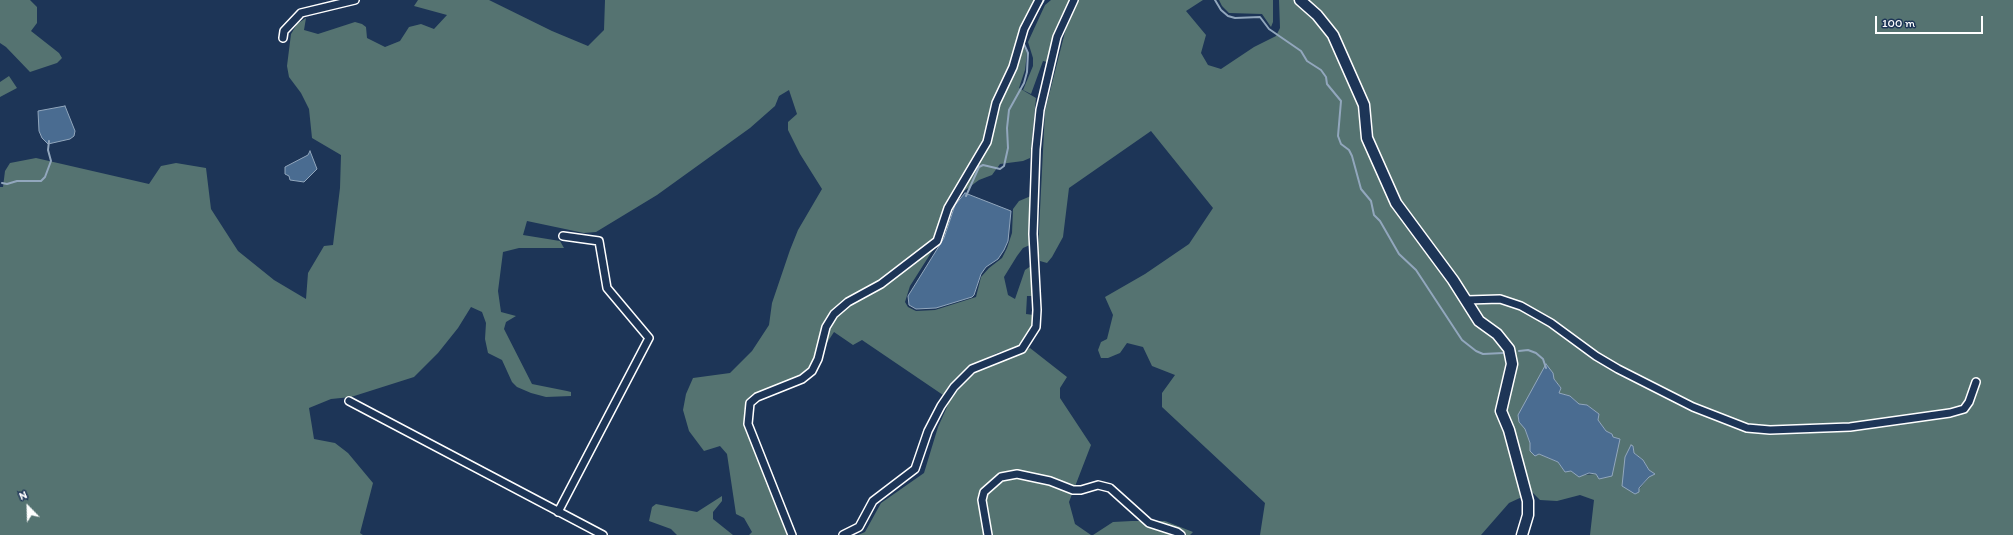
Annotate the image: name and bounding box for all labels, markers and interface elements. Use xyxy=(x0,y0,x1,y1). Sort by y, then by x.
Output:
scale bar xyxy=(1877,8,1985,34)
text: 100 m xyxy=(1882,16,1915,30)
north arrow xyxy=(8,487,48,527)
text: N xyxy=(17,488,29,503)

